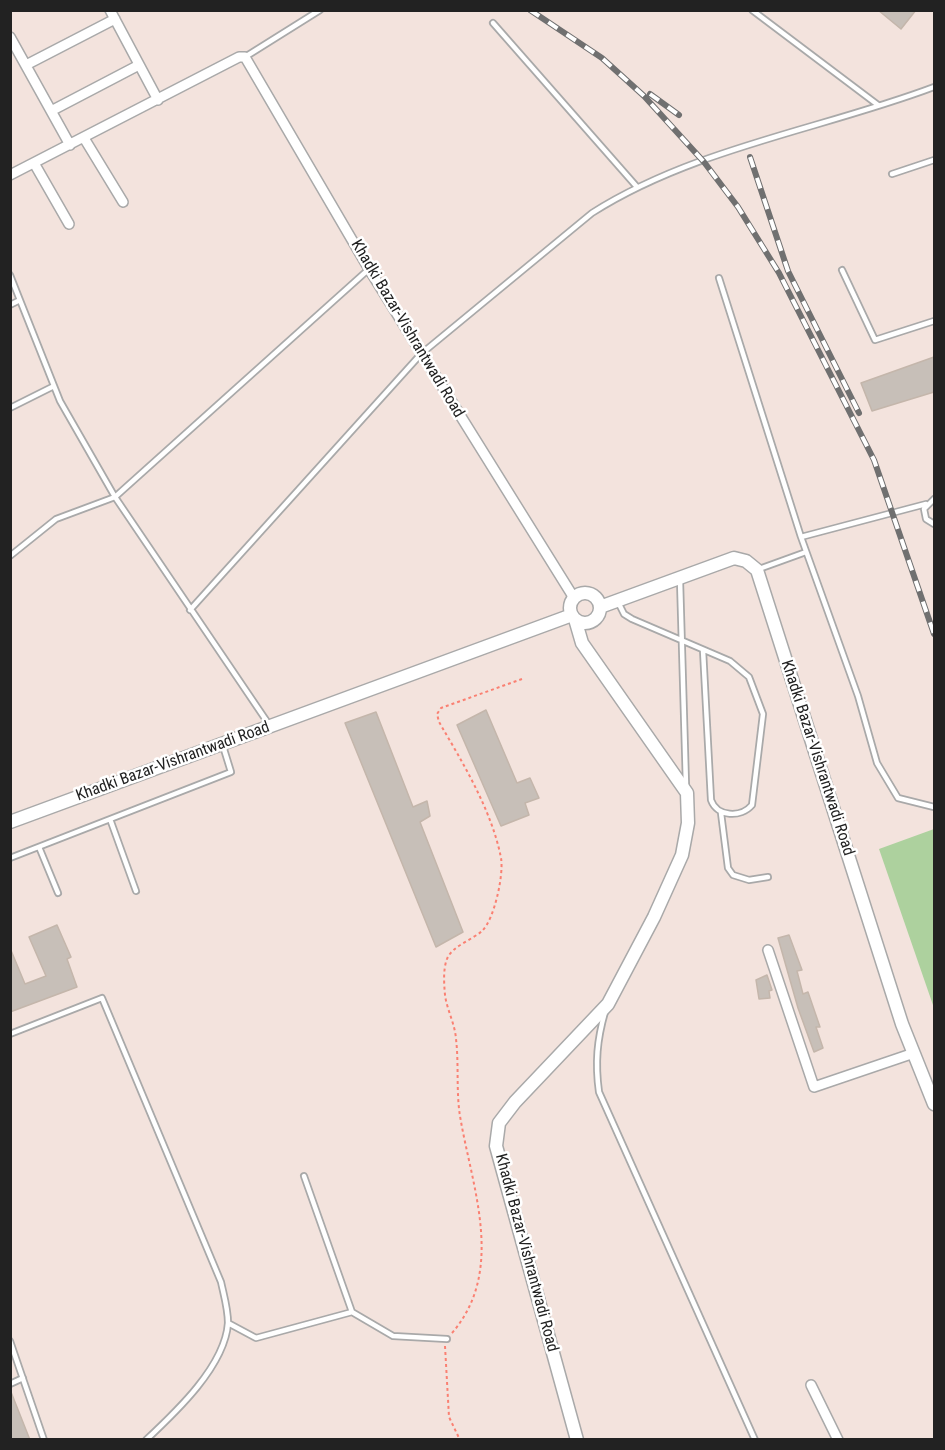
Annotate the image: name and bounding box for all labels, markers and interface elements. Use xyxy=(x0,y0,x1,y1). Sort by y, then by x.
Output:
street label: Khadki Bazar-Vishrantwadi Road xyxy=(346,236,468,422)
street label: Khadki Bazar-Vishrantwadi Road xyxy=(776,658,858,858)
street label: Khadki Bazar-Vishrantwadi Road xyxy=(74,718,272,806)
street label: Khadki Bazar-Vishrantwadi Road xyxy=(490,1152,562,1354)

